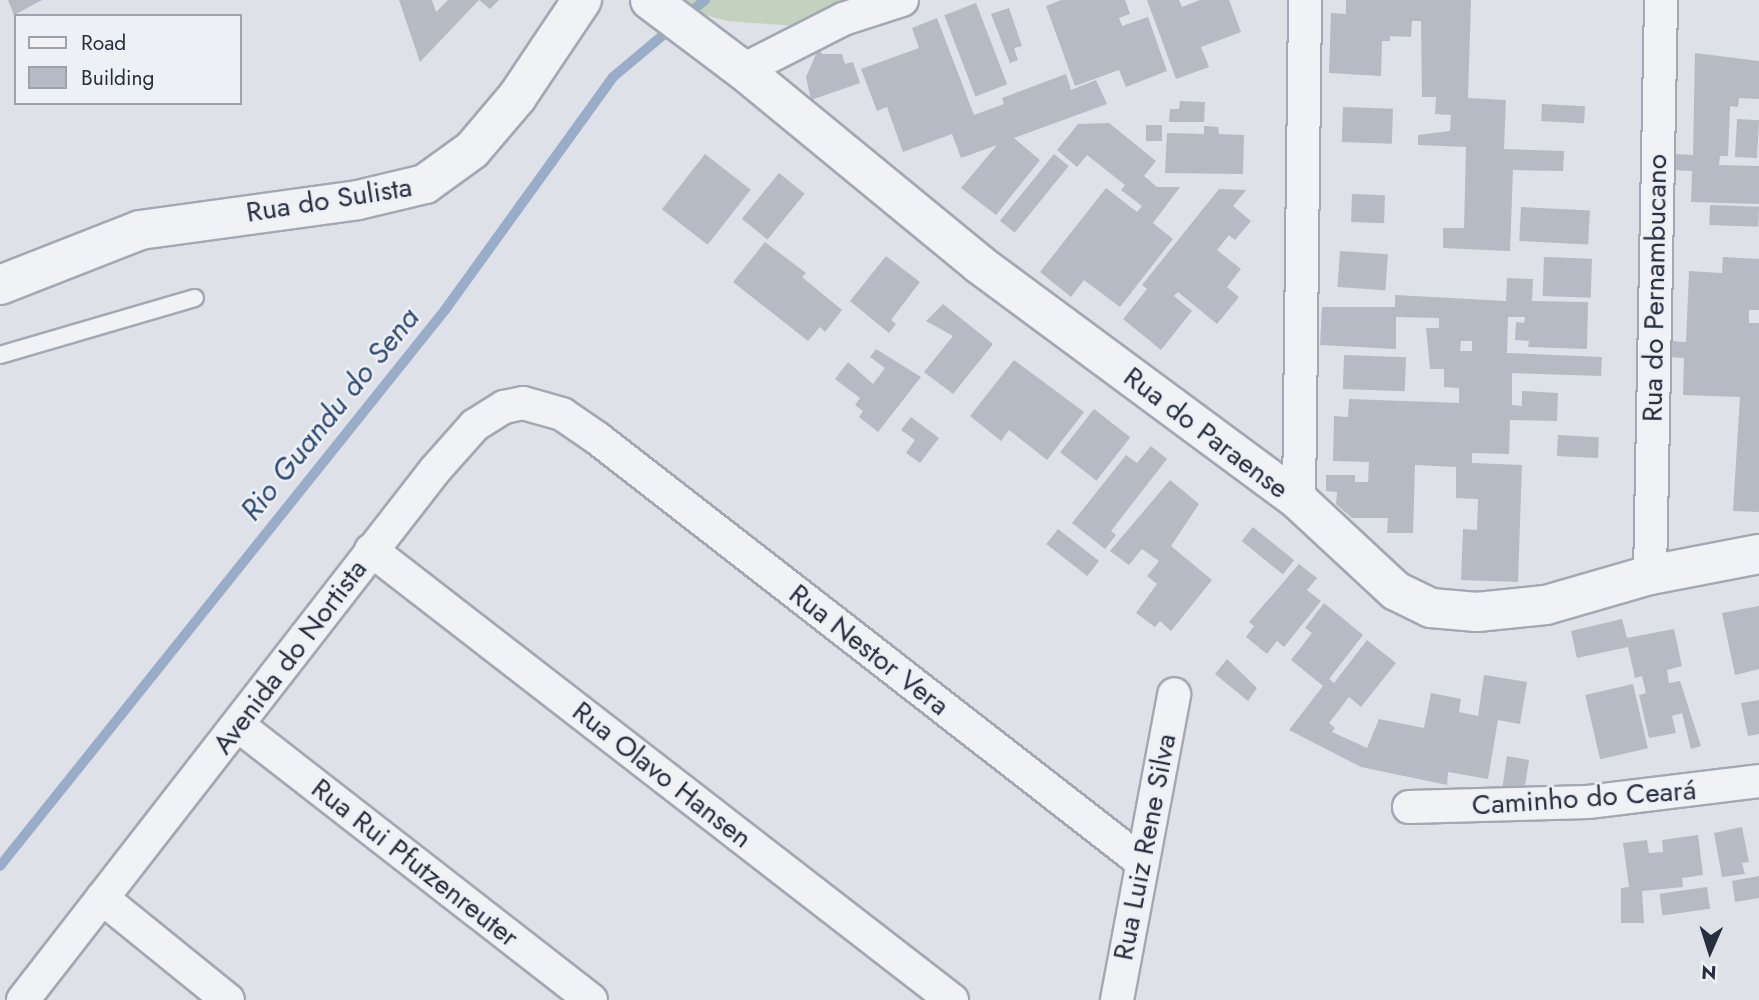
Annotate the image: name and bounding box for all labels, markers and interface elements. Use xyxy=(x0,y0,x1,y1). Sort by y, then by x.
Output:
legend xyxy=(14,14,242,105)
text: Road xyxy=(81,28,126,58)
text: Building xyxy=(81,63,154,93)
street label: Rua do Pernambucano xyxy=(1636,154,1674,422)
street label: Rua do Sulista xyxy=(244,170,414,230)
water label: Rio Guandu do Sena xyxy=(233,300,427,528)
street label: Rua do Paraense xyxy=(1117,360,1295,506)
street label: Avenida do Nortista xyxy=(206,553,374,761)
street label: Rua Nestor Vera xyxy=(782,577,956,723)
street label: Rua Olavo Hansen xyxy=(566,695,758,855)
street label: Rua Luiz Rene Silva xyxy=(1107,731,1183,963)
street label: Rua Rui Pfutzenreuter xyxy=(305,772,525,954)
street label: Caminho do Ceará xyxy=(1471,773,1697,823)
north arrow xyxy=(1675,916,1745,986)
text: N xyxy=(1701,959,1717,986)

